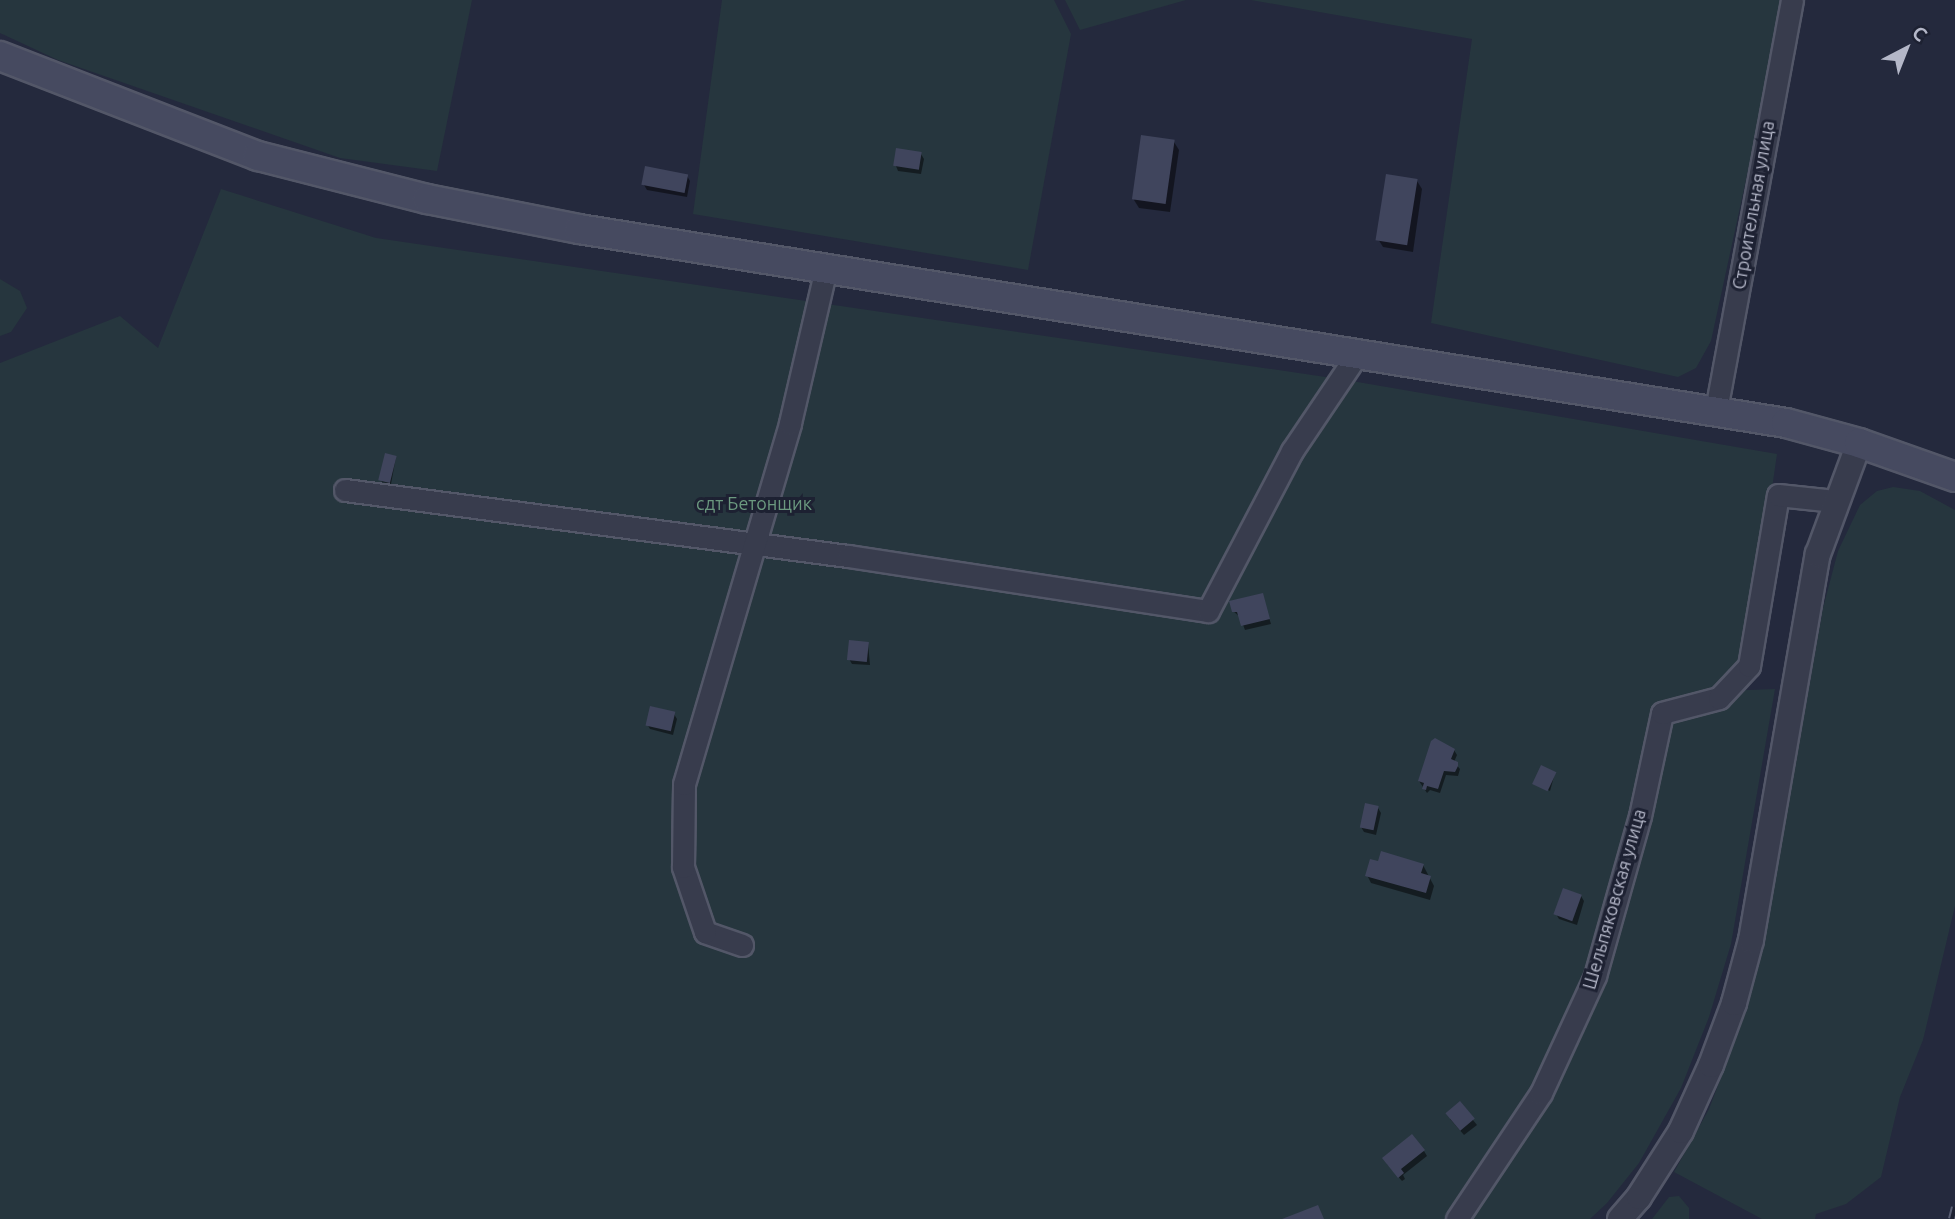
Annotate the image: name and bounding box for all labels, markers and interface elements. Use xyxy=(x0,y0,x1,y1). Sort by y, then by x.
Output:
north arrow xyxy=(1871,14,1941,84)
text: С xyxy=(1908,21,1932,46)
street label: Строительная улица xyxy=(1728,119,1778,291)
park label: сдт Бетонщик xyxy=(696,492,812,514)
street label: Шельпяковская улица xyxy=(1578,806,1650,992)

